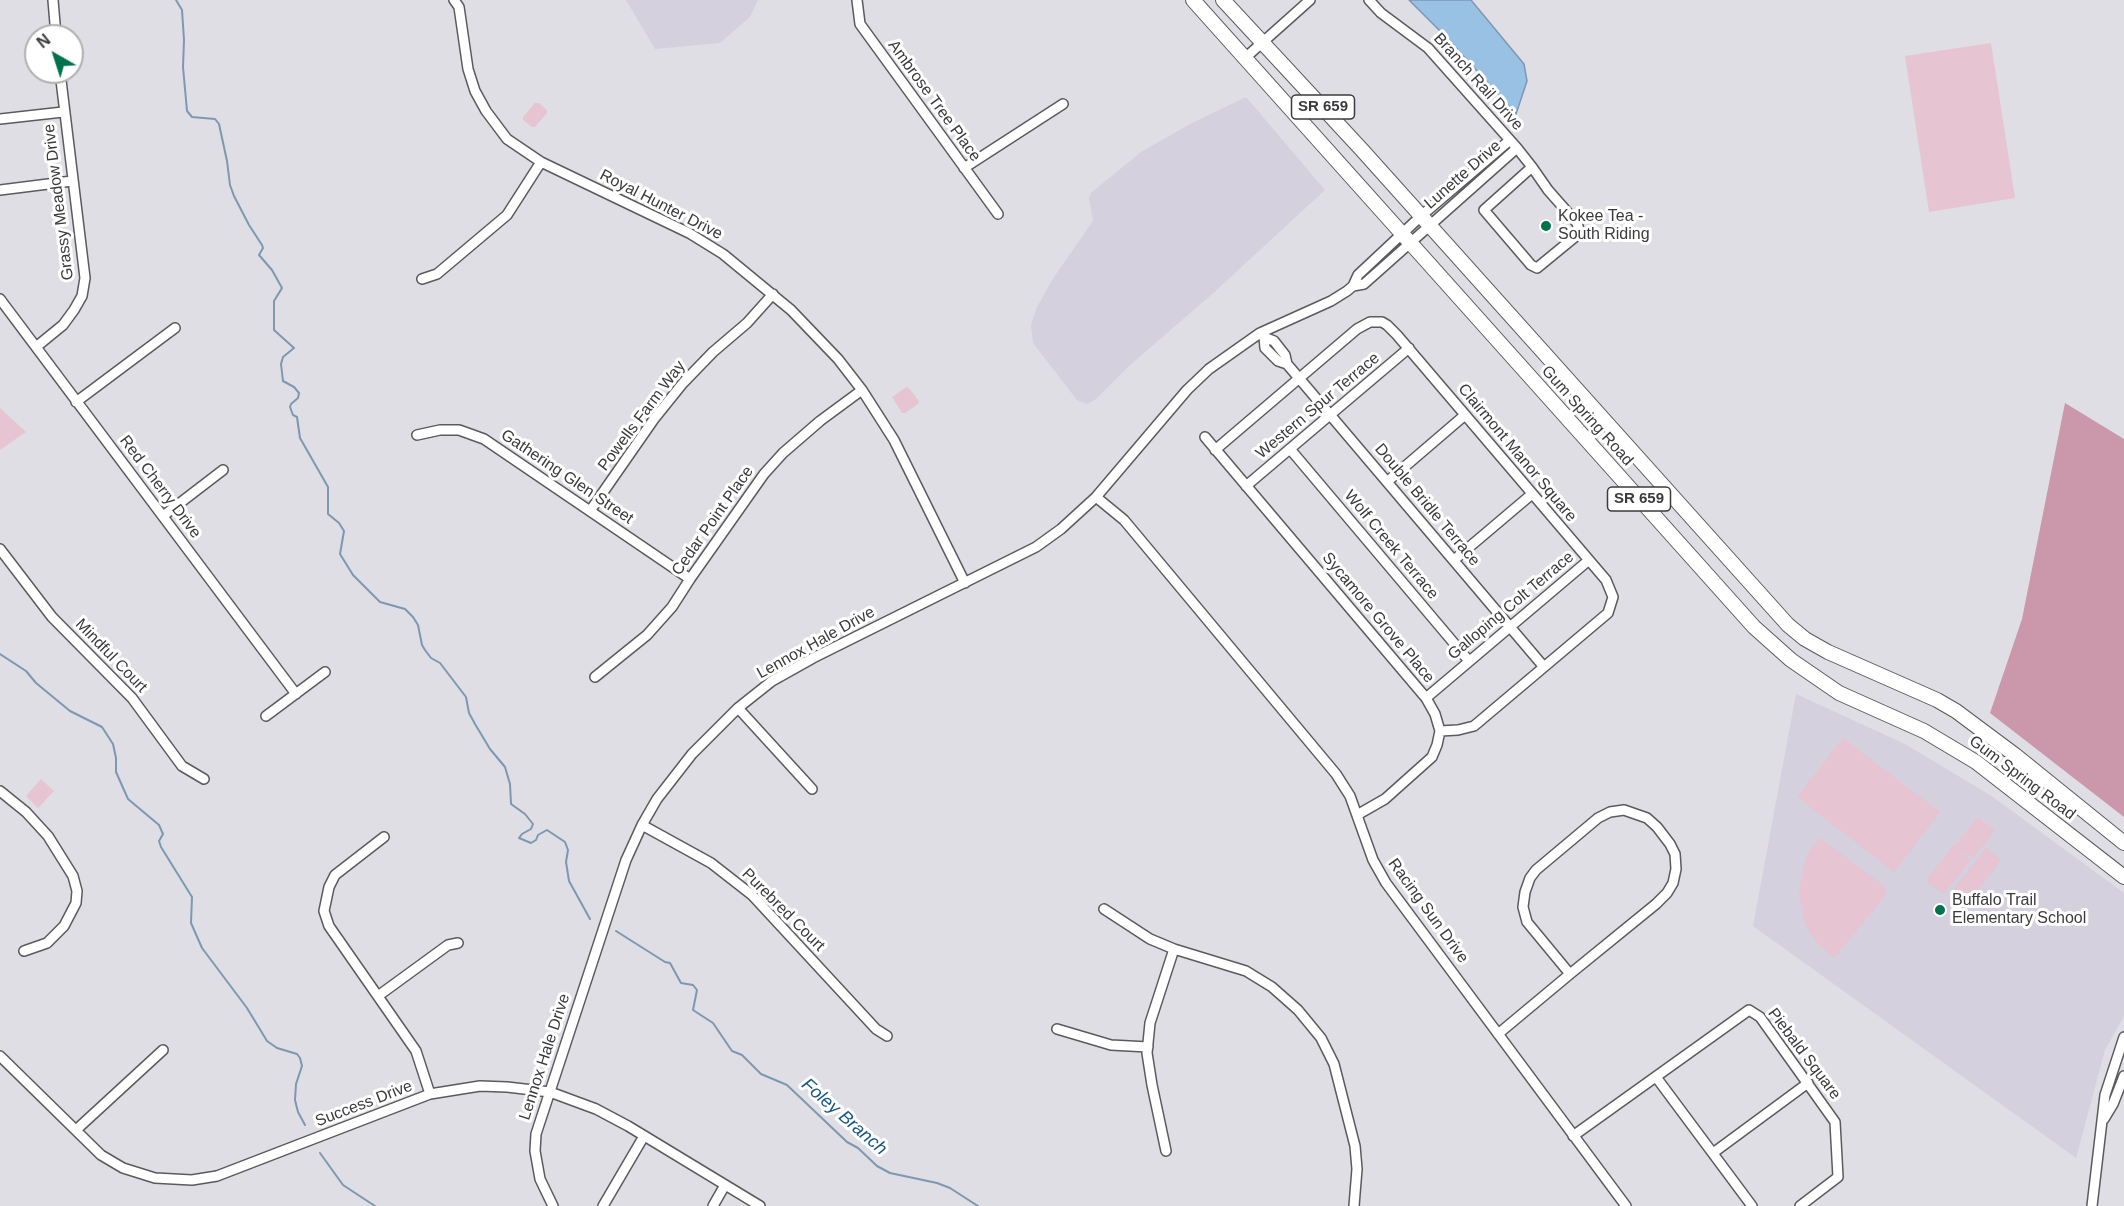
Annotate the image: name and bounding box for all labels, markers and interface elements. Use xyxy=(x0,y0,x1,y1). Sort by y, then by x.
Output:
north arrow xyxy=(24,24,84,84)
street label: Branch Rail Drive xyxy=(1429,29,1527,135)
text: N xyxy=(34,31,53,51)
street label: Ambrose Tree Place xyxy=(884,37,984,165)
road number: SR 659 xyxy=(1292,95,1354,119)
street label: Grassy Meadow Drive xyxy=(40,123,78,281)
street label: Lunette Drive xyxy=(1421,137,1505,213)
street label: Royal Hunter Drive xyxy=(596,166,726,244)
place label: Kokee Tea - South Riding xyxy=(1558,207,1650,245)
marker: Kokee Tea - South Riding xyxy=(1539,219,1553,233)
street label: Western Spur Terrace xyxy=(1252,349,1384,463)
street label: Powells Farm Way xyxy=(594,357,690,475)
street label: Gum Spring Road xyxy=(1537,362,1637,470)
street label: Clairmont Manor Square xyxy=(1454,380,1580,526)
street label: Gathering Glen Street xyxy=(497,426,637,528)
street label: Red Cherry Drive xyxy=(115,432,205,542)
street label: Double Bridle Terrace xyxy=(1370,440,1484,570)
street label: Cedar Point Place xyxy=(668,463,758,579)
street label: Wolf Creek Terrace xyxy=(1340,486,1442,604)
road number: SR 659 xyxy=(1608,487,1670,511)
street label: Galloping Colt Terrace xyxy=(1444,548,1578,664)
street label: Sycamore Grove Place xyxy=(1318,549,1438,687)
street label: Lennox Hale Drive xyxy=(754,603,878,683)
street label: Mindful Court xyxy=(71,615,151,697)
street label: Gum Spring Road xyxy=(1965,732,2079,824)
street label: Racing Sun Drive xyxy=(1384,855,1472,967)
street label: Purebred Court xyxy=(738,865,828,955)
place label: Buffalo Trail Elementary School xyxy=(1952,891,2086,929)
marker: Buffalo Trail Elementary School xyxy=(1933,903,1947,917)
street label: Lennox Hale Drive xyxy=(516,991,574,1123)
street label: Piebald Square xyxy=(1763,1005,1845,1103)
water label: Foley Branch xyxy=(797,1074,891,1160)
street label: Success Drive xyxy=(313,1077,415,1131)

